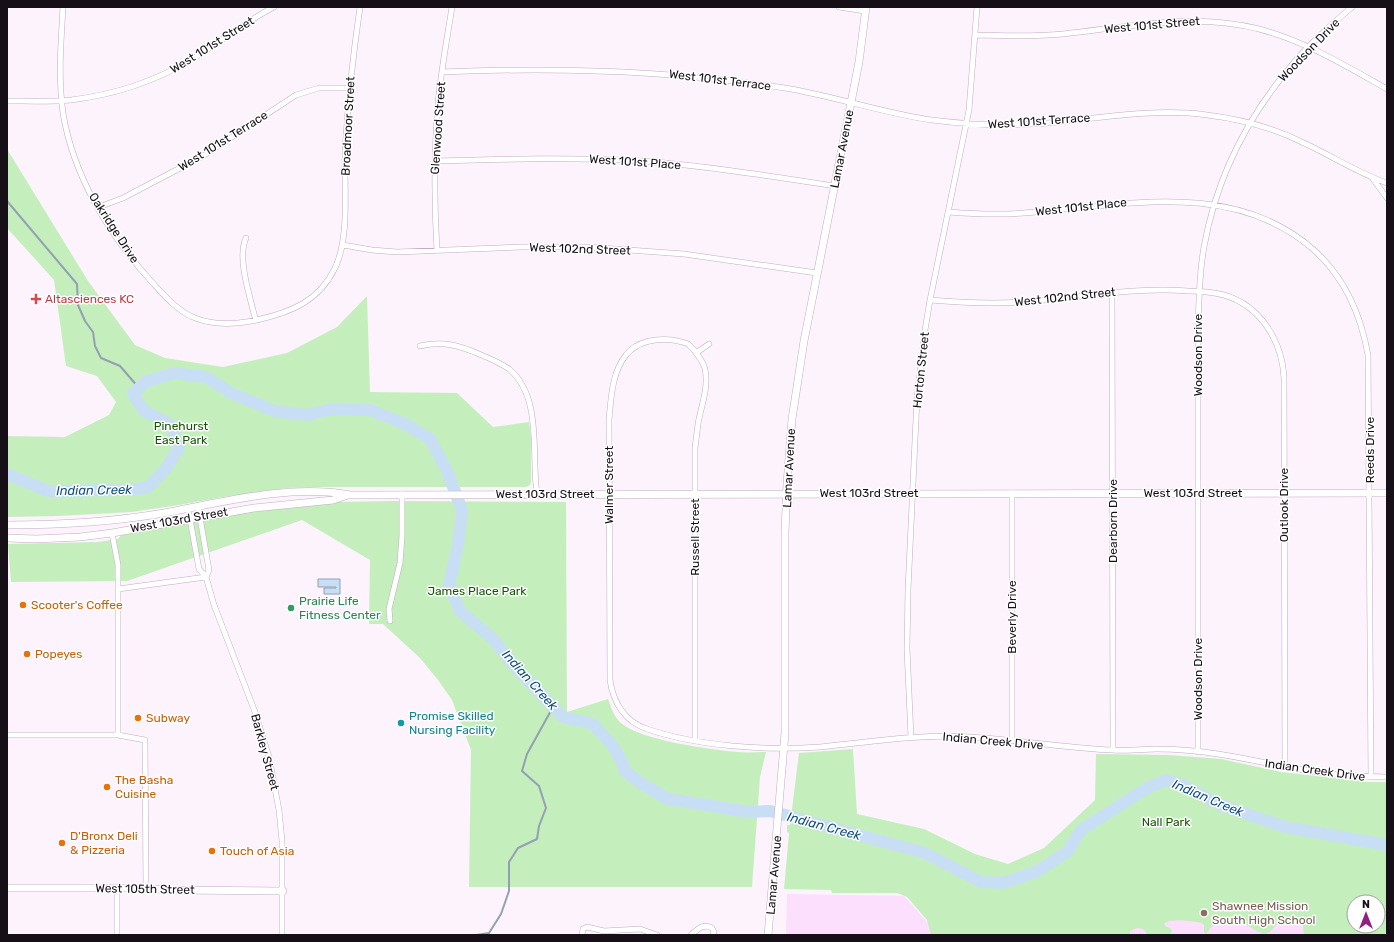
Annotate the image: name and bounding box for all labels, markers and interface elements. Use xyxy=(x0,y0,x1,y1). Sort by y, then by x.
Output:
street label: West 101st Street xyxy=(168,13,257,76)
street label: West 101st Street xyxy=(1103,14,1201,36)
street label: Woodson Drive xyxy=(1275,15,1343,84)
street label: West 101st Terrace xyxy=(668,67,772,93)
street label: Broadmoor Street xyxy=(338,76,358,176)
street label: Glenwood Street xyxy=(428,81,448,175)
street label: West 101st Terrace xyxy=(176,108,270,174)
street label: Lamar Avenue xyxy=(828,108,857,189)
street label: West 101st Terrace xyxy=(987,110,1091,132)
street label: West 101st Place xyxy=(589,152,682,172)
street label: Oakridge Drive xyxy=(86,190,142,266)
street label: West 101st Place xyxy=(1034,195,1128,219)
street label: West 102nd Street xyxy=(529,240,631,258)
street label: West 102nd Street xyxy=(1014,285,1117,309)
place label: Altasciences KC xyxy=(45,292,134,306)
marker: Altasciences KC xyxy=(30,293,42,305)
street label: Woodson Drive xyxy=(1191,314,1205,396)
street label: Horton Street xyxy=(910,331,932,409)
street label: Reeds Drive xyxy=(1363,417,1377,483)
park label: Pinehurst East Park xyxy=(154,419,209,447)
street label: Lamar Avenue xyxy=(780,428,798,508)
street label: Walmer Street xyxy=(602,446,616,524)
street label: Outlook Drive xyxy=(1277,467,1291,542)
street label: Dearborn Drive xyxy=(1106,479,1120,563)
water label: Indian Creek xyxy=(56,482,132,498)
street label: West 103rd Street xyxy=(820,486,919,500)
street label: West 103rd Street xyxy=(1144,486,1243,500)
street label: West 103rd Street xyxy=(496,487,595,501)
street label: Russell Street xyxy=(688,498,702,576)
street label: West 103rd Street xyxy=(129,504,229,535)
street label: Beverly Drive xyxy=(1005,580,1019,654)
park label: James Place Park xyxy=(427,584,527,598)
place label: Prairie Life Fitness Center xyxy=(299,594,381,622)
place label: Scooter's Coffee xyxy=(31,598,123,612)
marker: Scooter's Coffee xyxy=(18,600,28,610)
marker: Prairie Life Fitness Center xyxy=(286,603,296,613)
street label: Woodson Drive xyxy=(1191,638,1205,720)
place label: Popeyes xyxy=(35,647,82,661)
water label: Indian Creek xyxy=(499,647,561,713)
marker: Popeyes xyxy=(22,649,32,659)
place label: Promise Skilled Nursing Facility xyxy=(409,709,496,737)
place label: Subway xyxy=(146,711,191,725)
street label: Barkley Street xyxy=(248,712,282,792)
marker: Subway xyxy=(133,713,143,723)
marker: Promise Skilled Nursing Facility xyxy=(396,718,406,728)
street label: Indian Creek Drive xyxy=(942,730,1044,752)
street label: Indian Creek Drive xyxy=(1264,756,1366,784)
place label: The Basha Cuisine xyxy=(115,773,173,801)
water label: Indian Creek xyxy=(1170,776,1246,820)
marker: The Basha Cuisine xyxy=(102,782,112,792)
water label: Indian Creek xyxy=(785,809,863,843)
park label: Nall Park xyxy=(1142,815,1191,829)
place label: D'Bronx Deli & Pizzeria xyxy=(70,829,138,857)
street label: Lamar Avenue xyxy=(764,834,784,915)
marker: D'Bronx Deli & Pizzeria xyxy=(57,838,67,848)
place label: Touch of Asia xyxy=(220,844,294,858)
marker: Touch of Asia xyxy=(207,846,217,856)
street label: West 105th Street xyxy=(95,881,195,897)
north arrow xyxy=(1346,894,1386,934)
text: N xyxy=(1362,898,1370,911)
place label: Shawnee Mission South High School xyxy=(1212,899,1316,927)
marker: Shawnee Mission South High School xyxy=(1199,908,1209,918)

